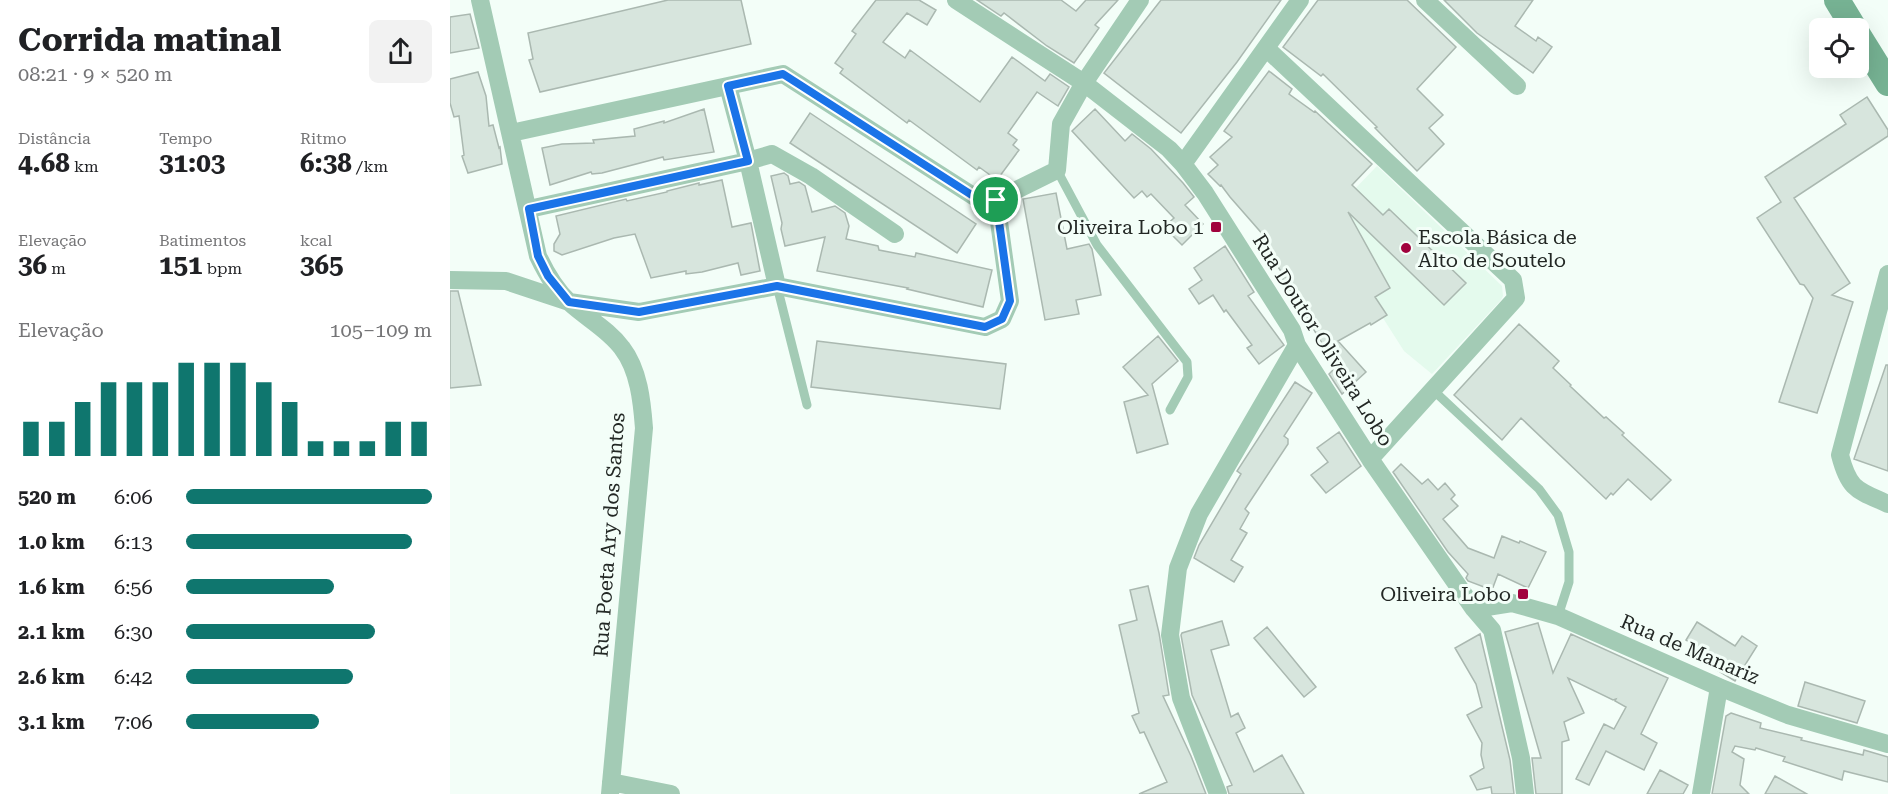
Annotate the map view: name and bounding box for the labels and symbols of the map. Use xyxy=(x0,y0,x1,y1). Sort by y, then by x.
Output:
pin xyxy=(970,174,1021,225)
place label: Oliveira Lobo 1 xyxy=(1057,215,1204,239)
marker: Oliveira Lobo 1 xyxy=(1209,220,1223,234)
place label: Escola Básica de Alto de Soutelo xyxy=(1418,225,1577,272)
street label: Rua Doutor Oliveira Lobo xyxy=(1248,229,1398,451)
marker: Escola Básica de Alto de Soutelo xyxy=(1399,241,1413,255)
street label: Rua Poeta Ary dos Santos xyxy=(588,412,630,658)
place label: Oliveira Lobo xyxy=(1380,582,1511,606)
marker: Oliveira Lobo xyxy=(1516,587,1530,601)
street label: Rua de Manariz xyxy=(1617,609,1763,689)

